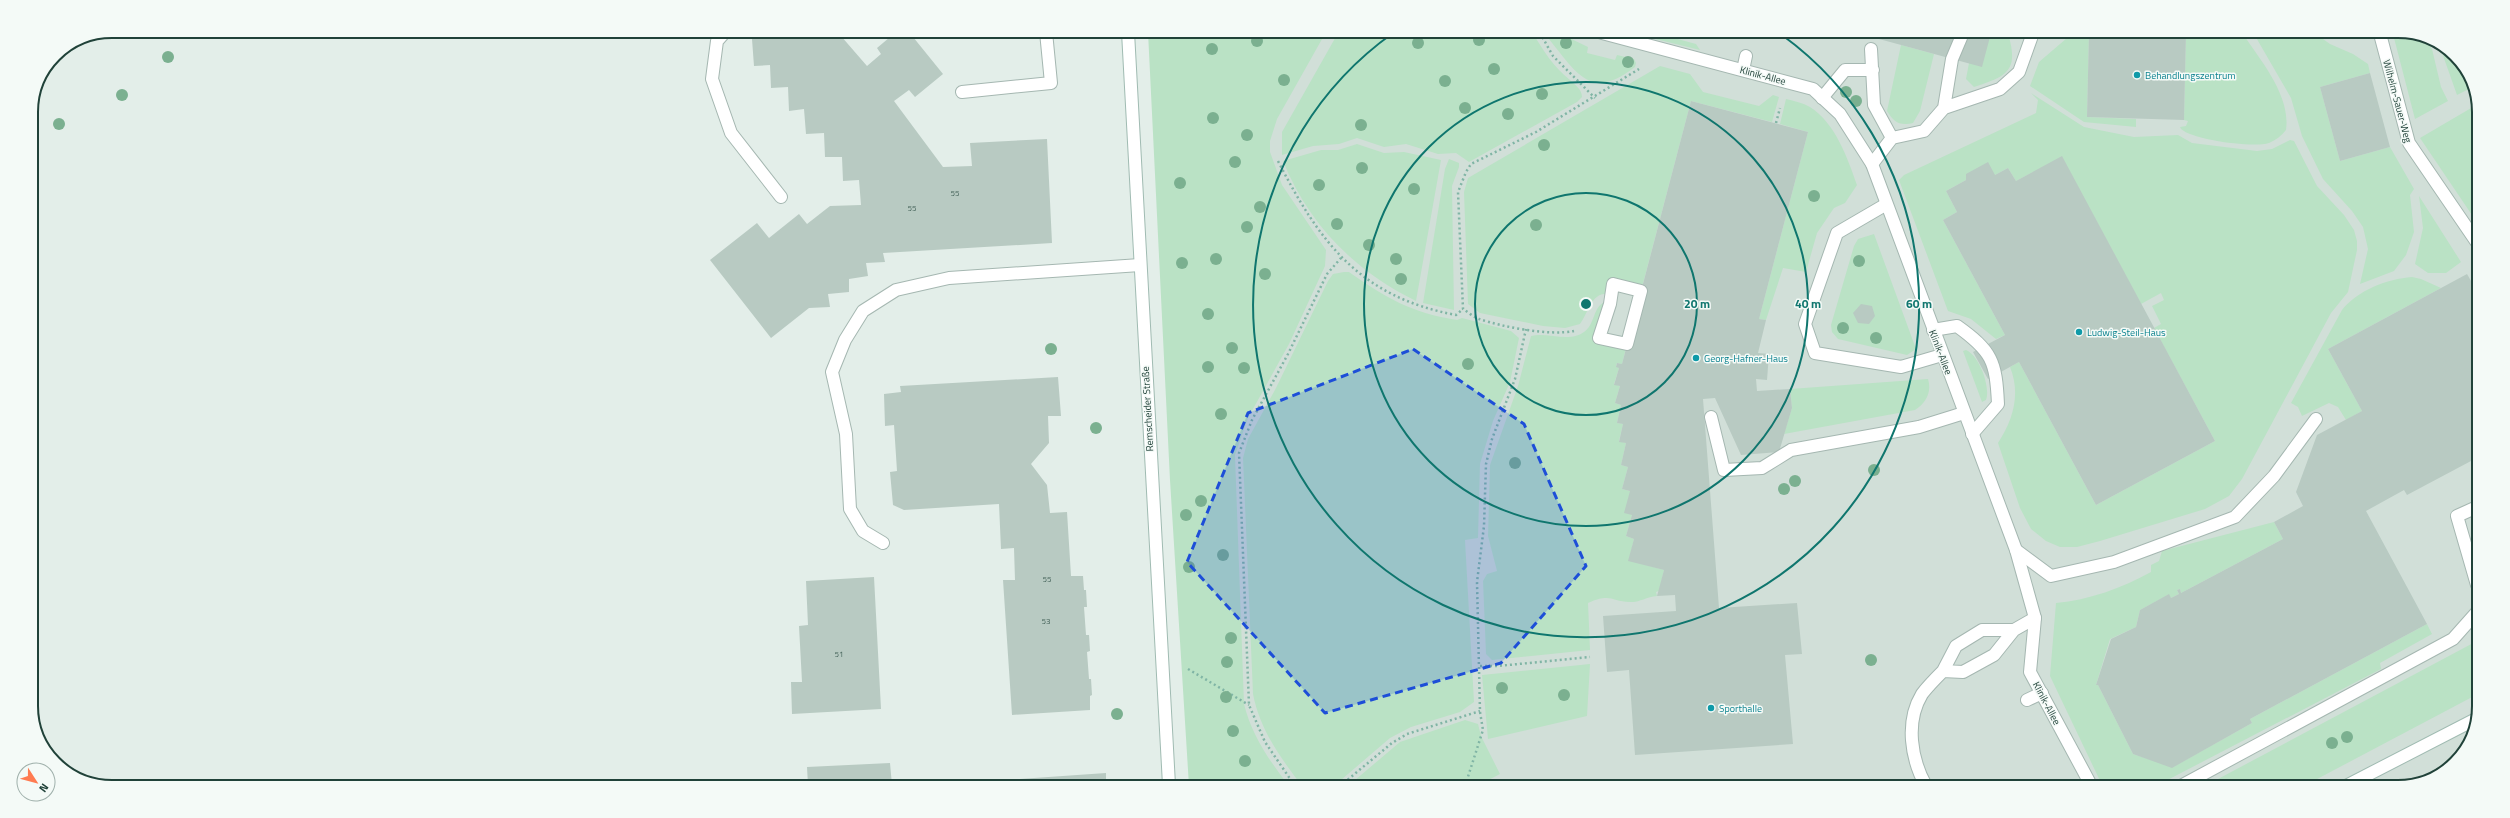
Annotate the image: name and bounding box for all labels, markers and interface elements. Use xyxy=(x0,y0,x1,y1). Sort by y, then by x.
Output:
street label: Wilhelm-Sauer-Weg xyxy=(2379,58,2416,144)
street label: Klinik-Allee xyxy=(1738,62,1788,89)
place label: Behandlungszentrum xyxy=(2145,68,2236,83)
marker: Behandlungszentrum xyxy=(2132,70,2142,80)
house number: 55 xyxy=(951,187,960,199)
house number: 55 xyxy=(908,202,917,214)
text: 20 m xyxy=(1684,294,1710,313)
text: 40 m xyxy=(1795,294,1821,313)
text: 60 m xyxy=(1906,294,1932,313)
centre of rings xyxy=(1579,297,1593,311)
place label: Ludwig-Steil-Haus xyxy=(2087,325,2166,340)
street label: Klinik-Allee xyxy=(1925,327,1956,377)
marker: Ludwig-Steil-Haus xyxy=(2074,327,2084,337)
place label: Georg-Hafner-Haus xyxy=(1704,351,1788,366)
marker: Georg-Hafner-Haus xyxy=(1691,353,1701,363)
street label: Remscheider Straße xyxy=(1138,366,1157,452)
house number: 55 xyxy=(1043,573,1052,585)
house number: 53 xyxy=(1042,615,1050,627)
house number: 51 xyxy=(835,648,843,660)
street label: Klinik-Allee xyxy=(2029,679,2064,728)
place label: Sporthalle xyxy=(1719,701,1762,716)
marker: Sporthalle xyxy=(1706,703,1716,713)
north arrow xyxy=(16,762,56,802)
text: N xyxy=(35,780,53,796)

